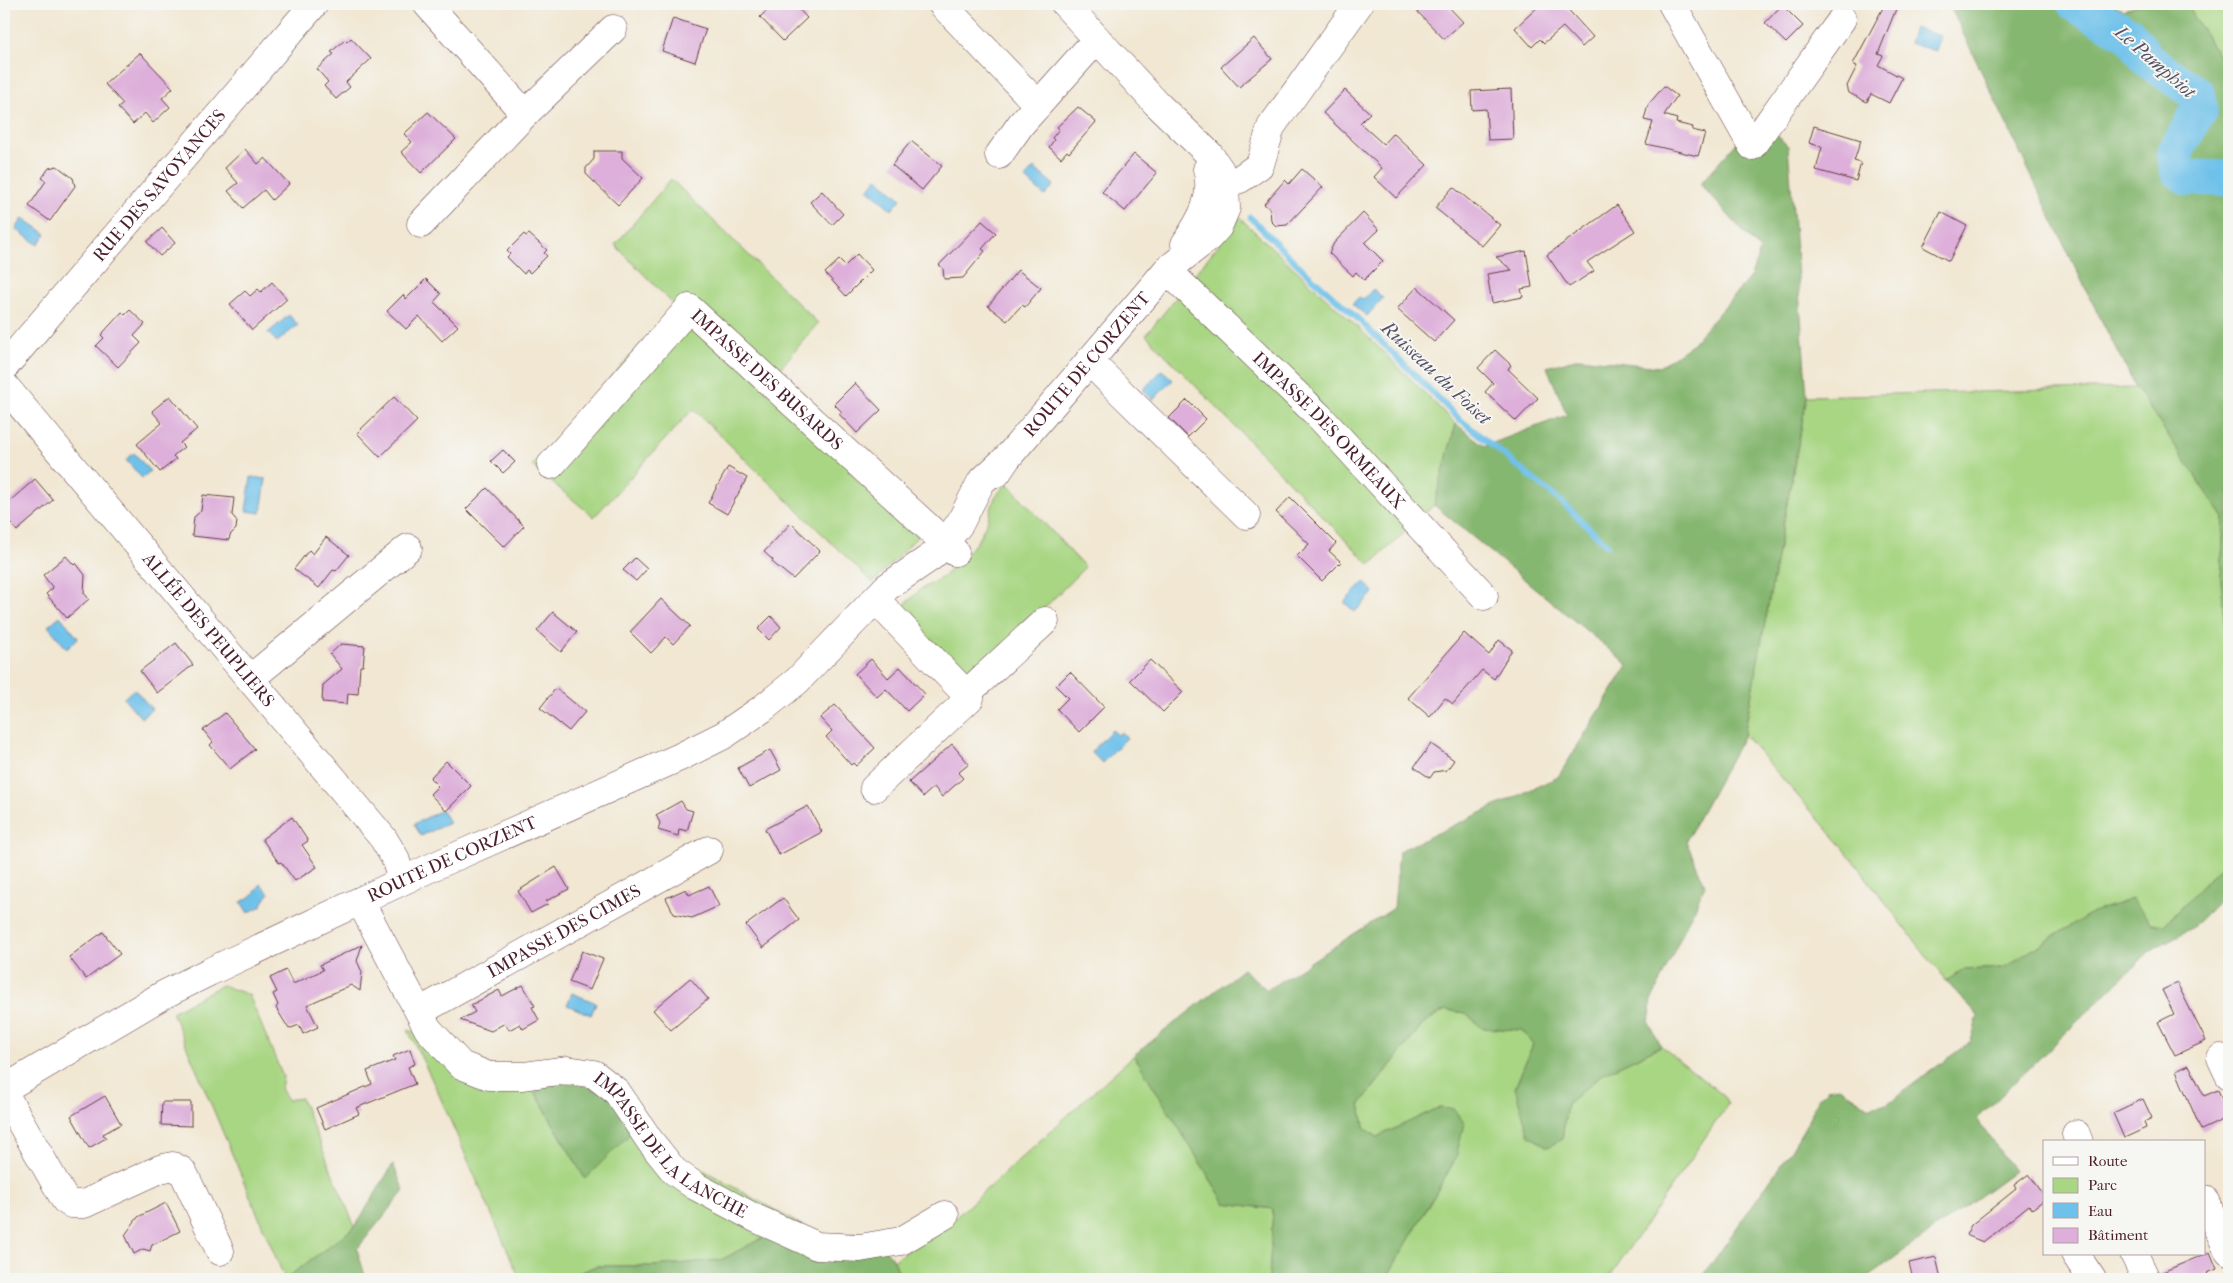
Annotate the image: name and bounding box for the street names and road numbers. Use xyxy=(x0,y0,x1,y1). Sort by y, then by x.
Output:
street label: RUE DES SAVOYANCES xyxy=(88,105,230,266)
street label: ROUTE DE CORZENT xyxy=(1019,287,1155,441)
street label: IMPASSE DES BUSARDS xyxy=(687,305,848,455)
street label: IMPASSE DES ORMEAUX xyxy=(1248,347,1410,513)
street label: ALLÉE DES PEUPLIERS xyxy=(138,548,279,711)
street label: ROUTE DE CORZENT xyxy=(364,811,541,907)
street label: IMPASSE DES CIMES xyxy=(483,880,644,982)
street label: IMPASSE DE LA LANCHE xyxy=(590,1067,751,1222)

